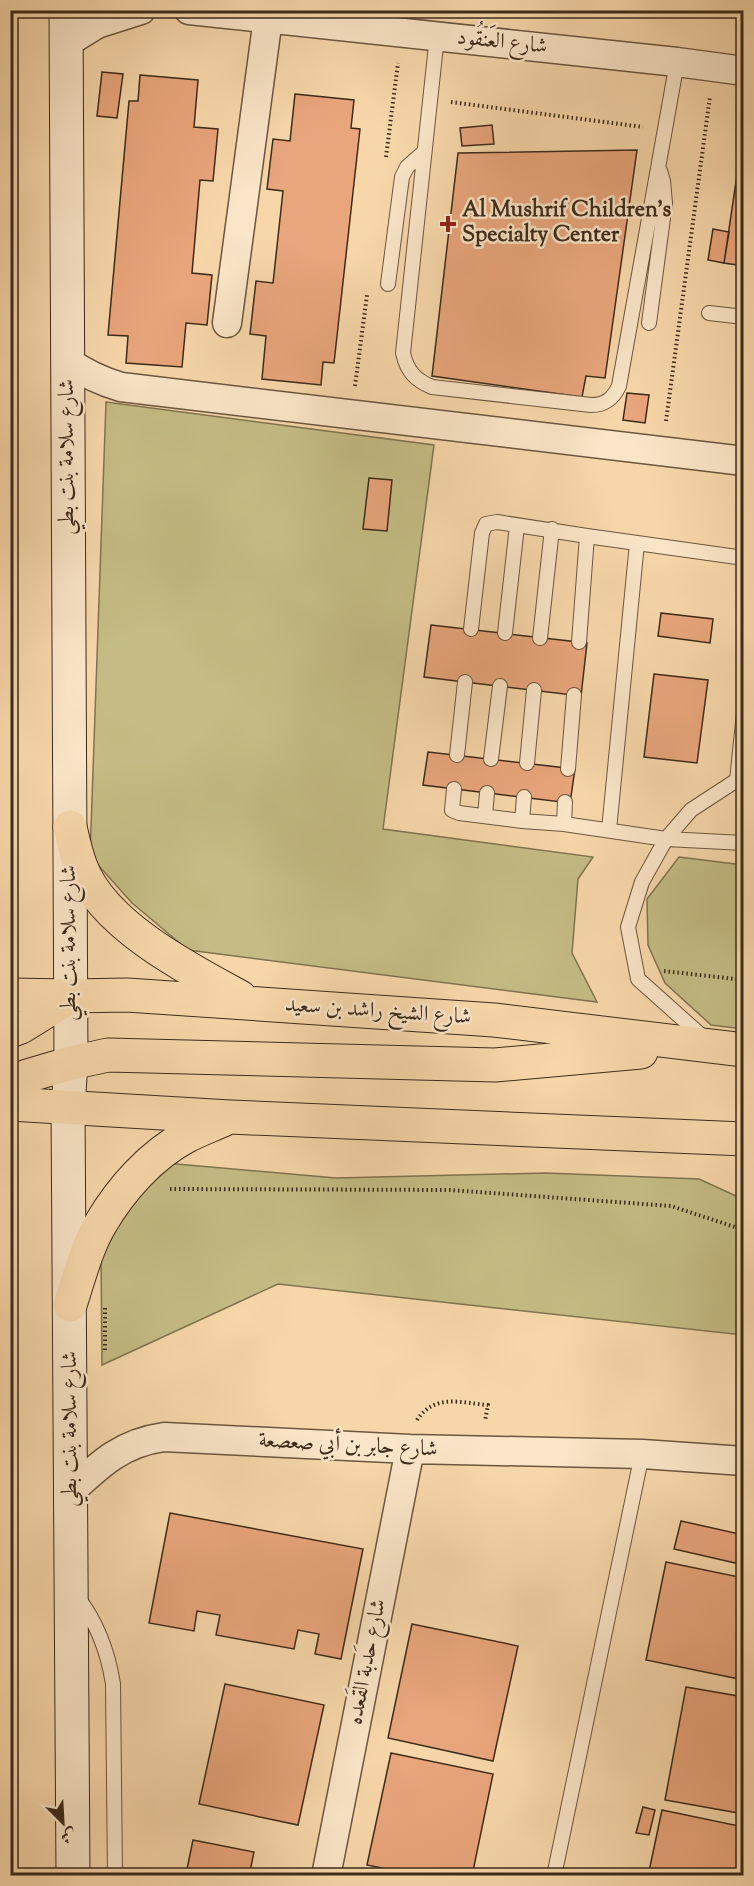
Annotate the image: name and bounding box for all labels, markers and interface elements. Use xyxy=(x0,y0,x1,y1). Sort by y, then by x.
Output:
street label: شارع العَنقُود xyxy=(455,17,549,64)
place label: Al Mushrif Children's Specialty Center xyxy=(462,195,671,252)
marker: Al Mushrif Children's Specialty Center xyxy=(439,215,457,233)
street label: شارع سلامة بنت بطي xyxy=(52,379,86,535)
street label: شارع سلامة بنت بطي xyxy=(54,865,88,1021)
street label: شارع الشيخ راشد بن سعيد xyxy=(284,990,472,1035)
street label: شارع سلامة بنت بطي xyxy=(55,1351,89,1507)
street label: شارع جابر بن أبي صعصعة xyxy=(258,1423,438,1467)
street label: شارع حَدبة القَعده xyxy=(338,1596,396,1728)
north arrow xyxy=(33,1793,93,1853)
text: ش xyxy=(56,1821,80,1848)

